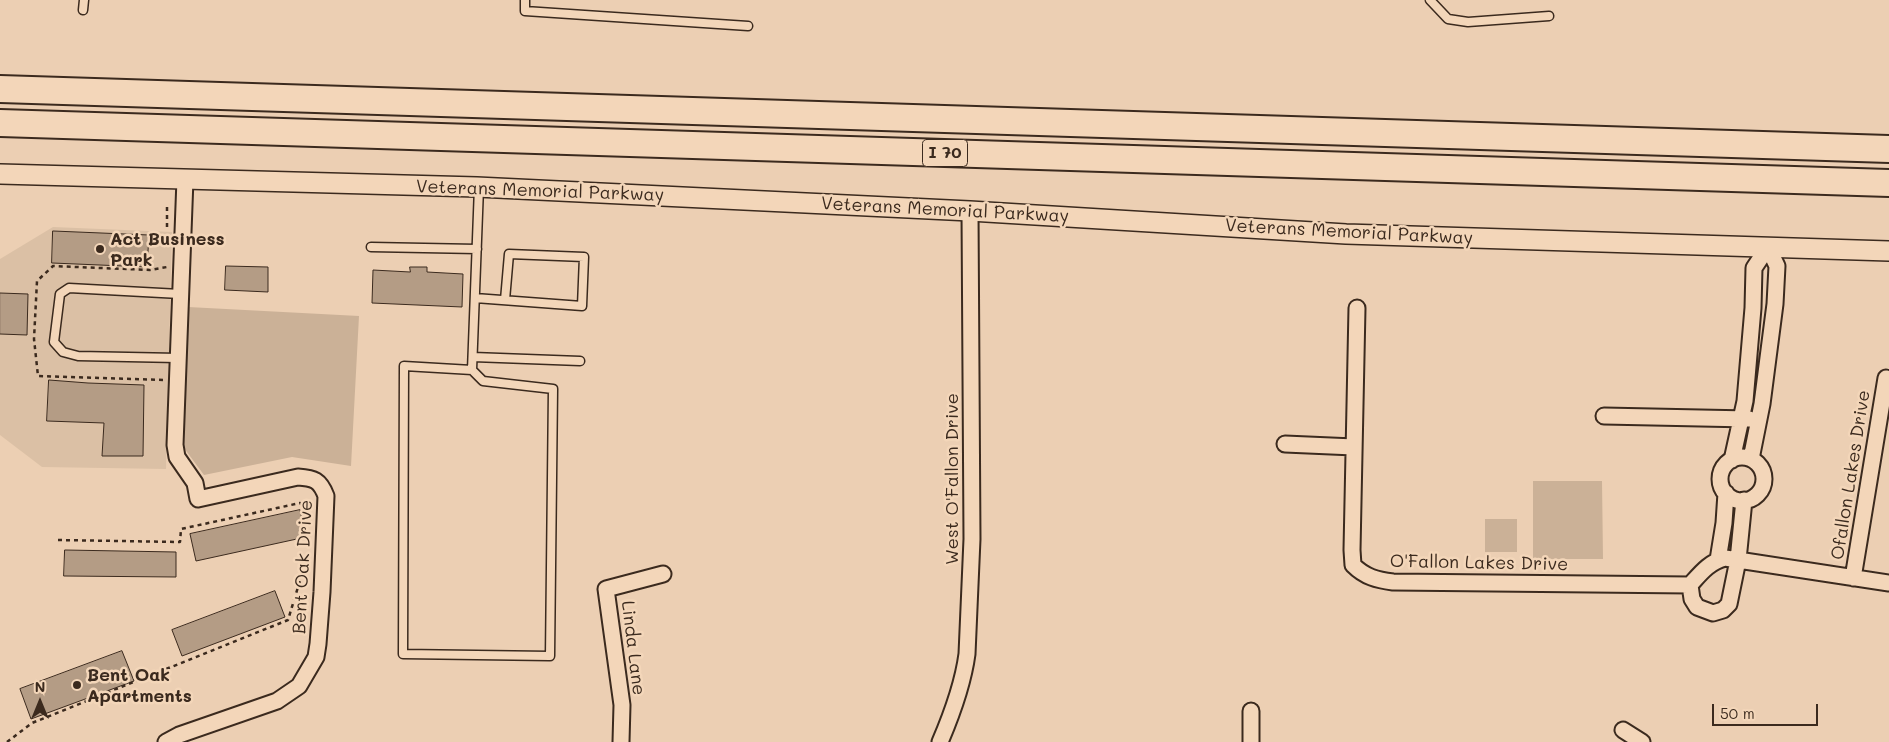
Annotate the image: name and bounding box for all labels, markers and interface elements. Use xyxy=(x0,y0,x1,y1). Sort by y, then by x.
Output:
road number: I 70 xyxy=(922,140,968,167)
street label: Veterans Memorial Parkway xyxy=(415,176,665,206)
street label: Veterans Memorial Parkway xyxy=(820,193,1070,227)
street label: Veterans Memorial Parkway xyxy=(1224,215,1474,249)
place label: Act Business Park xyxy=(110,228,225,270)
marker: Act Business Park xyxy=(94,243,106,255)
street label: Ofallon Lakes Drive xyxy=(1827,389,1875,561)
street label: West O'Fallon Drive xyxy=(941,393,963,565)
street label: Bent Oak Drive xyxy=(289,499,317,635)
street label: O'Fallon Lakes Drive xyxy=(1390,551,1568,575)
street label: Linda Lane xyxy=(616,599,650,697)
place label: Bent Oak Apartments xyxy=(87,664,192,706)
north arrow xyxy=(15,677,65,727)
text: N xyxy=(35,677,45,696)
marker: Bent Oak Apartments xyxy=(71,679,83,691)
scale bar xyxy=(1714,694,1820,726)
text: 50 m xyxy=(1720,703,1755,723)

